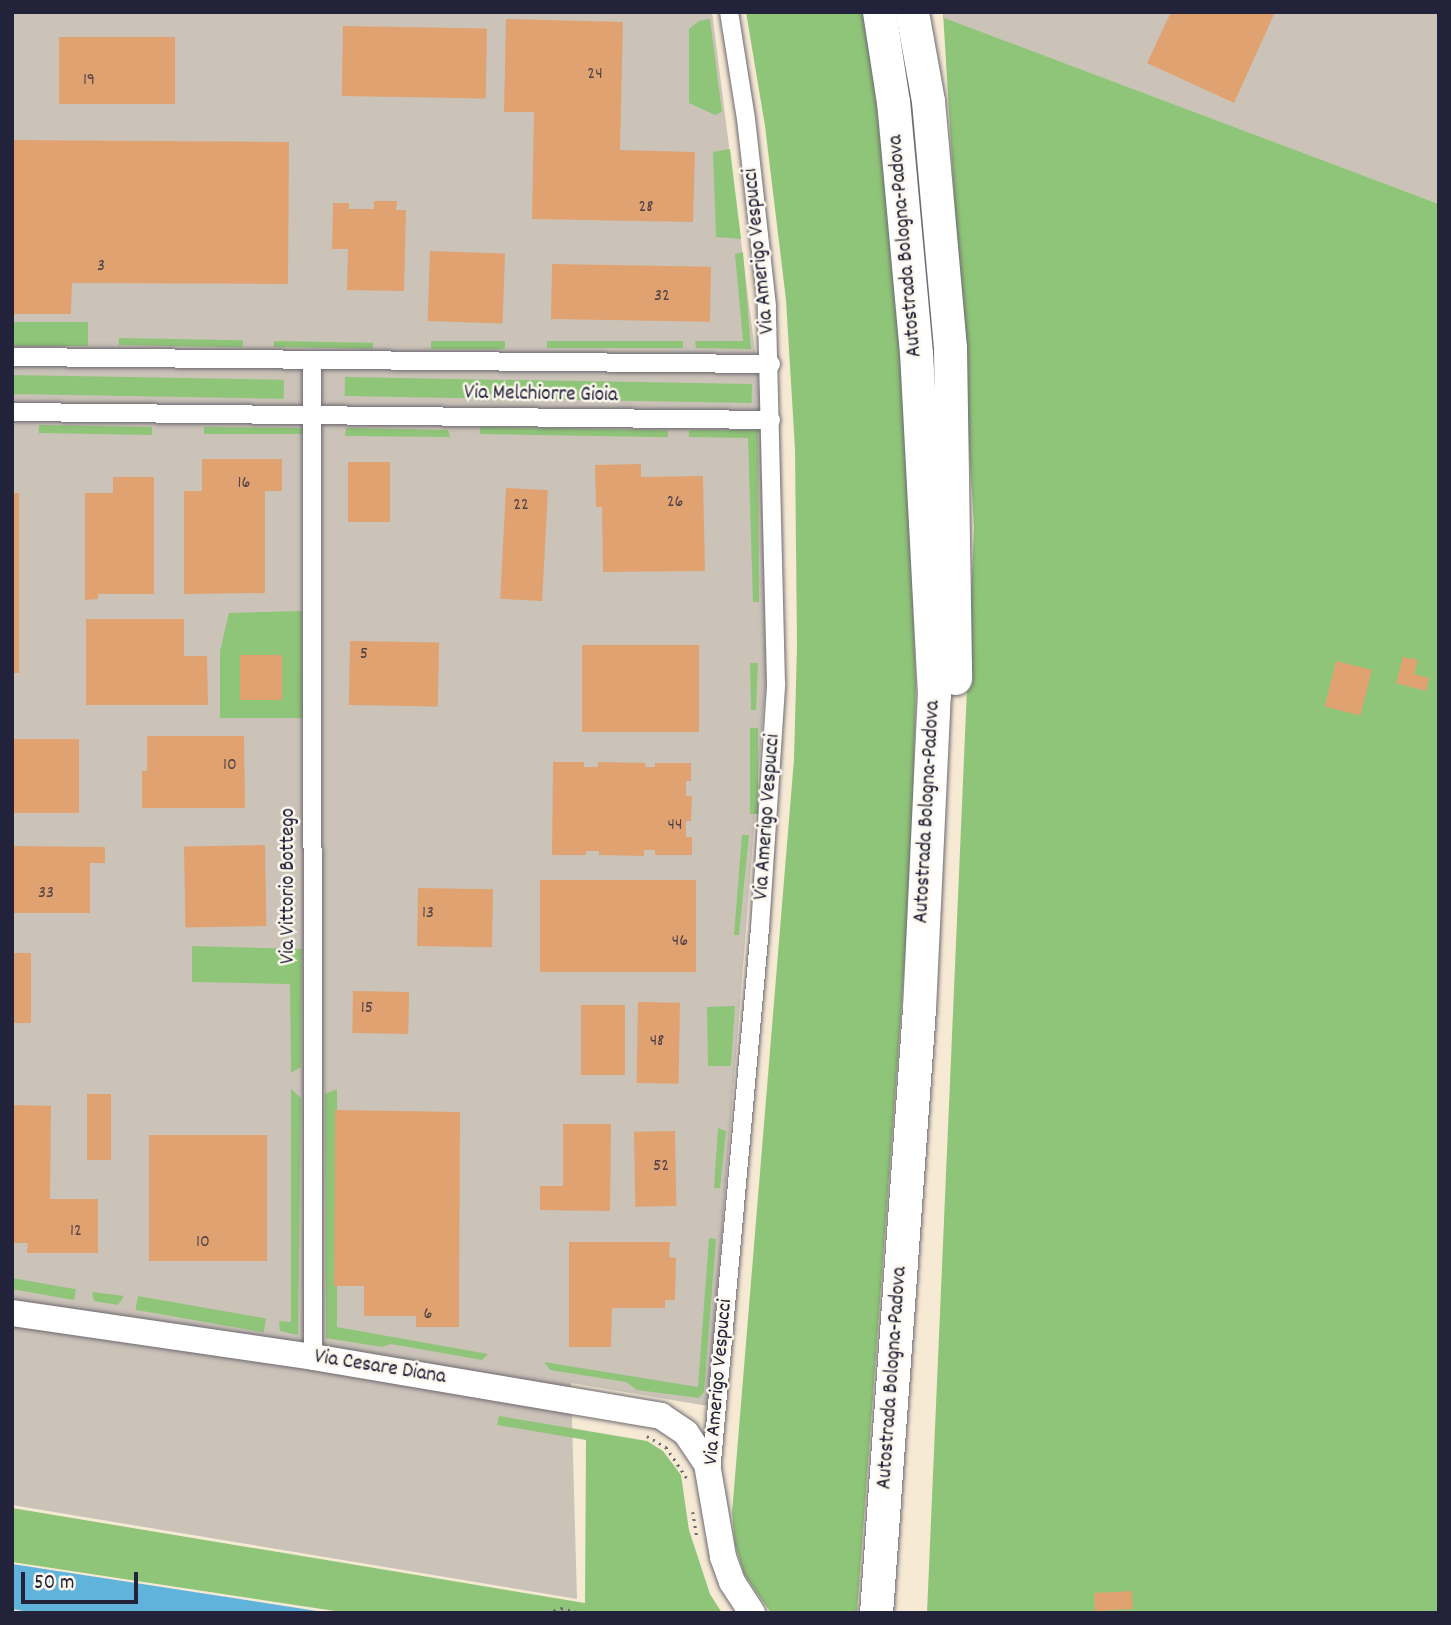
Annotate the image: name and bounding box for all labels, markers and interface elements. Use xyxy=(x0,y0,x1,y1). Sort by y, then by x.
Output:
house number: 24 xyxy=(587,64,603,86)
house number: 19 xyxy=(83,70,95,92)
street label: Autostrada Bologna-Padova xyxy=(884,134,928,358)
street label: Via Amerigo Vespucci xyxy=(739,167,781,335)
house number: 28 xyxy=(638,197,654,219)
house number: 3 xyxy=(97,256,105,278)
house number: 32 xyxy=(654,286,670,308)
street label: Via Melchiorre Gioia xyxy=(464,381,618,409)
house number: 16 xyxy=(238,473,250,495)
house number: 26 xyxy=(667,492,683,514)
house number: 22 xyxy=(513,495,529,517)
house number: 5 xyxy=(360,644,368,666)
street label: Autostrada Bologna-Padova xyxy=(910,700,946,924)
street label: Via Amerigo Vespucci xyxy=(750,733,786,901)
house number: 10 xyxy=(223,755,237,777)
street label: Via Vittorio Bottego xyxy=(276,808,302,964)
house number: 44 xyxy=(668,815,682,837)
house number: 33 xyxy=(38,883,54,905)
house number: 13 xyxy=(422,903,434,925)
house number: 46 xyxy=(672,931,688,953)
house number: 15 xyxy=(361,998,373,1020)
house number: 48 xyxy=(650,1031,664,1053)
house number: 52 xyxy=(653,1156,669,1178)
house number: 12 xyxy=(70,1221,82,1243)
house number: 10 xyxy=(196,1232,210,1254)
street label: Autostrada Bologna-Padova xyxy=(873,1266,913,1490)
street label: Via Amerigo Vespucci xyxy=(699,1298,739,1466)
house number: 6 xyxy=(424,1304,432,1326)
street label: Via Cesare Diana xyxy=(312,1345,448,1391)
scale bar xyxy=(24,1558,142,1602)
text: 50 m xyxy=(34,1569,74,1599)

